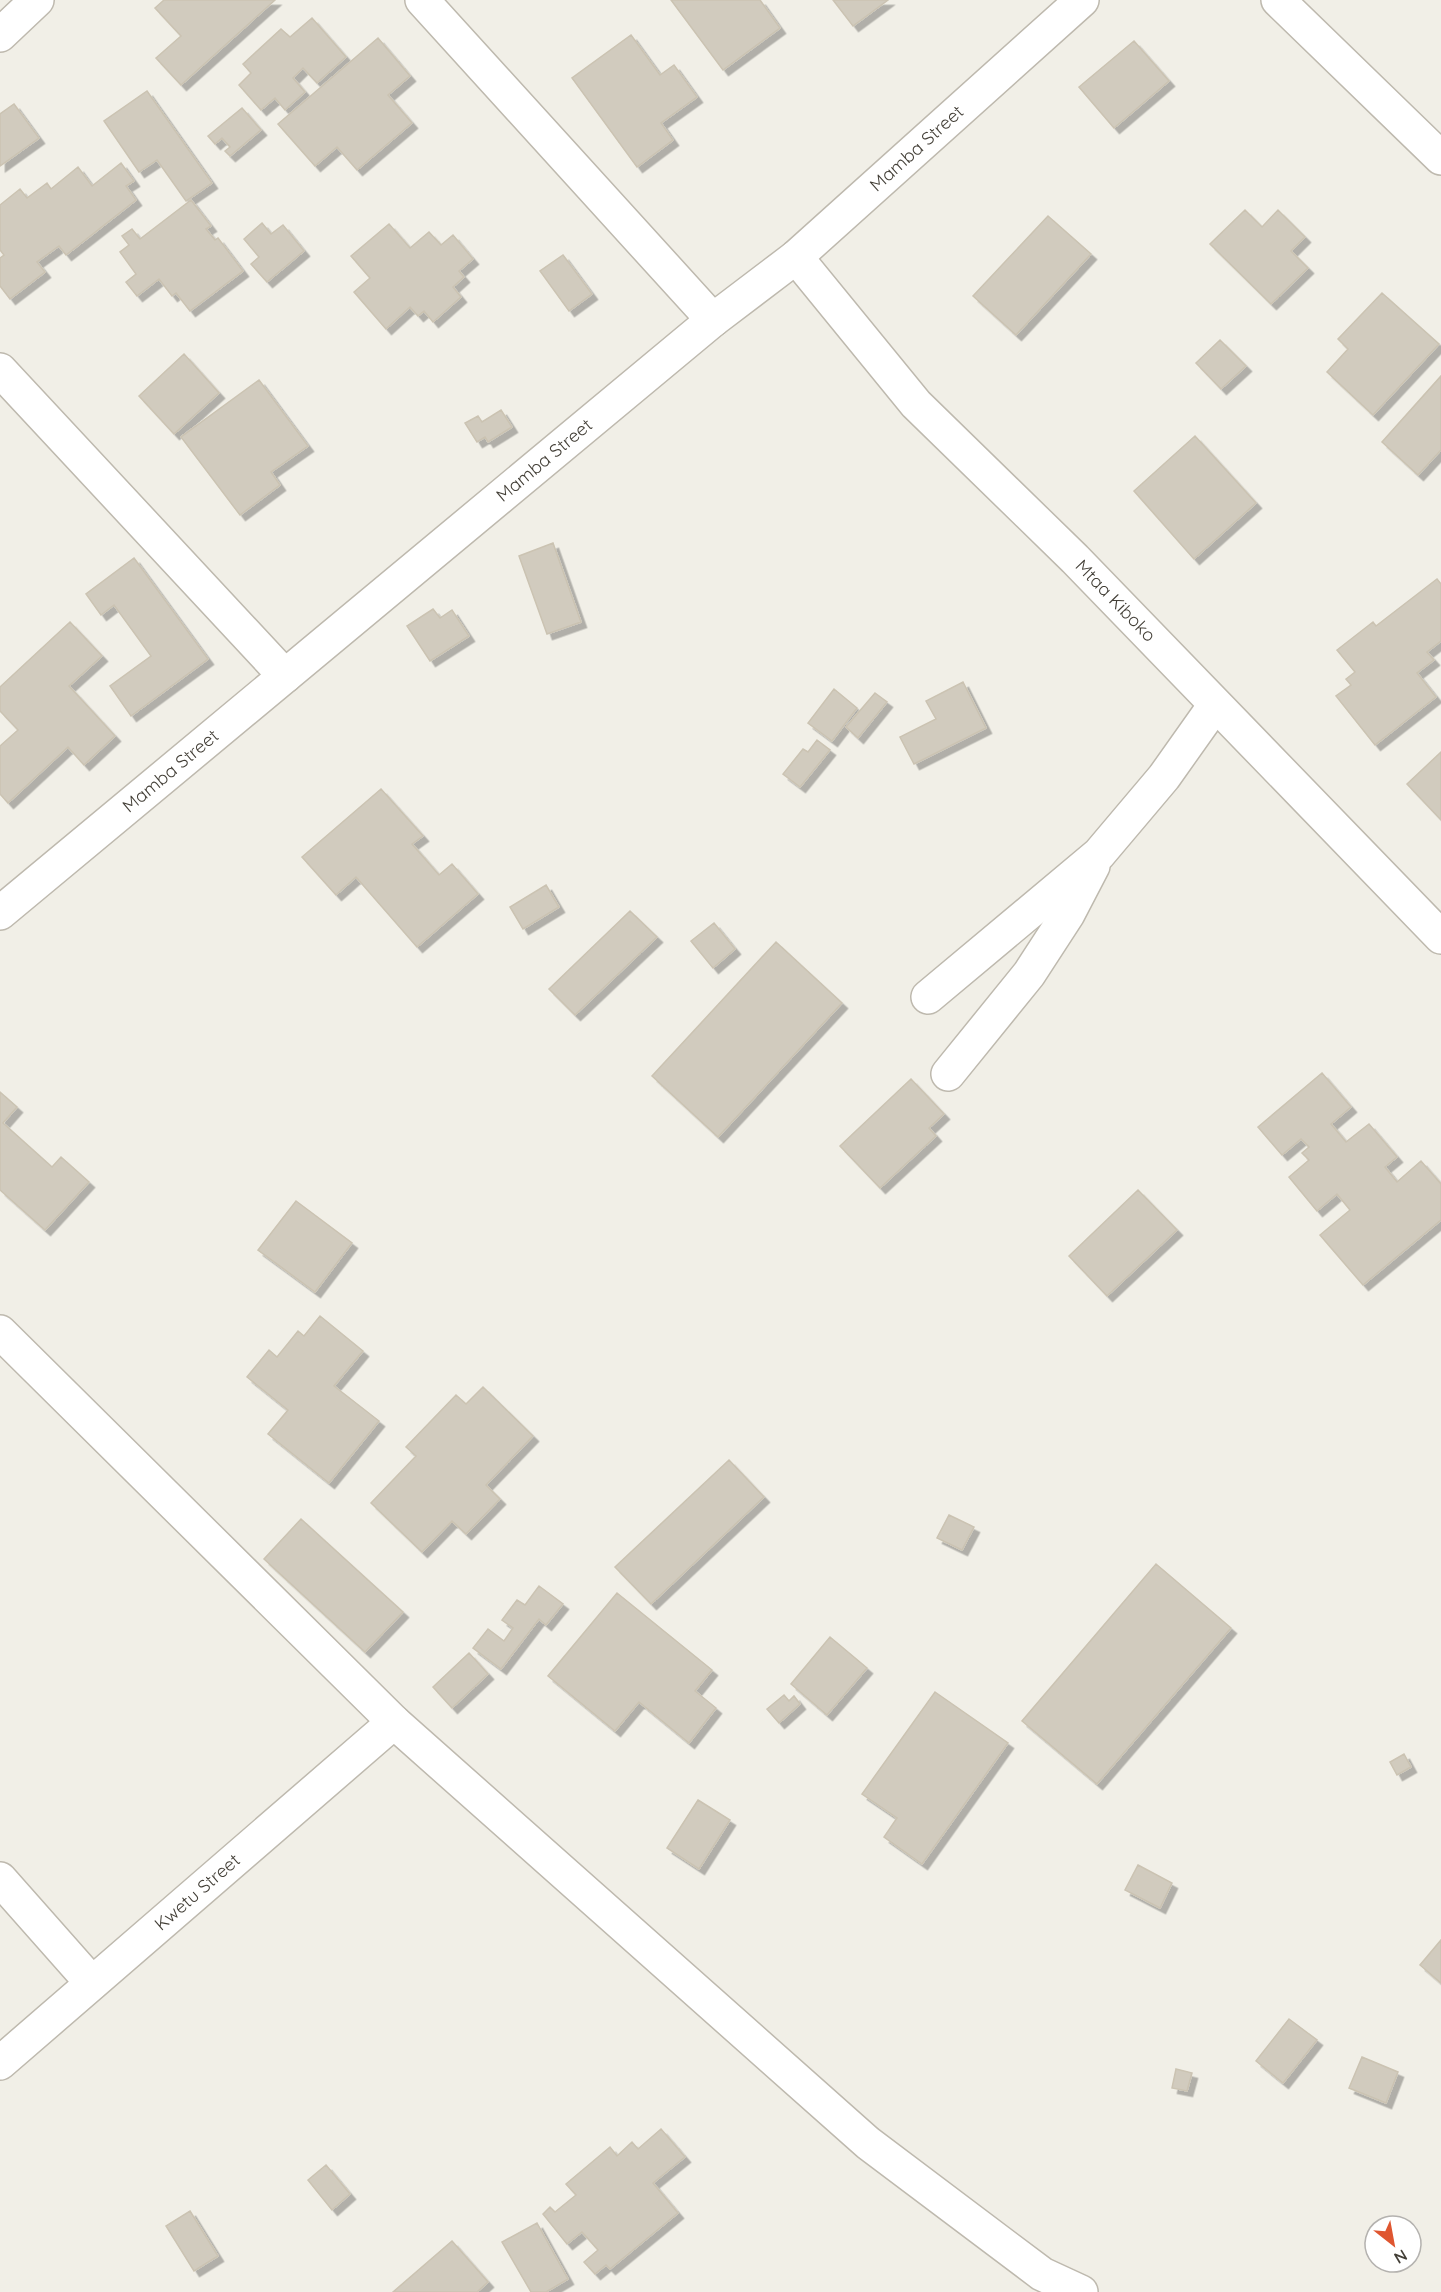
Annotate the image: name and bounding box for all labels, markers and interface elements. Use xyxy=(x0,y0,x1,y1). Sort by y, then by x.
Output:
street label: Mamba Street xyxy=(865,100,968,196)
street label: Mamba Street xyxy=(491,413,597,507)
street label: Mtaa Kiboko xyxy=(1071,554,1161,646)
street label: Mamba Street xyxy=(118,724,223,817)
street label: Kwetu Street xyxy=(149,1848,245,1935)
north arrow xyxy=(1363,2214,1423,2274)
text: N xyxy=(1391,2245,1411,2268)

